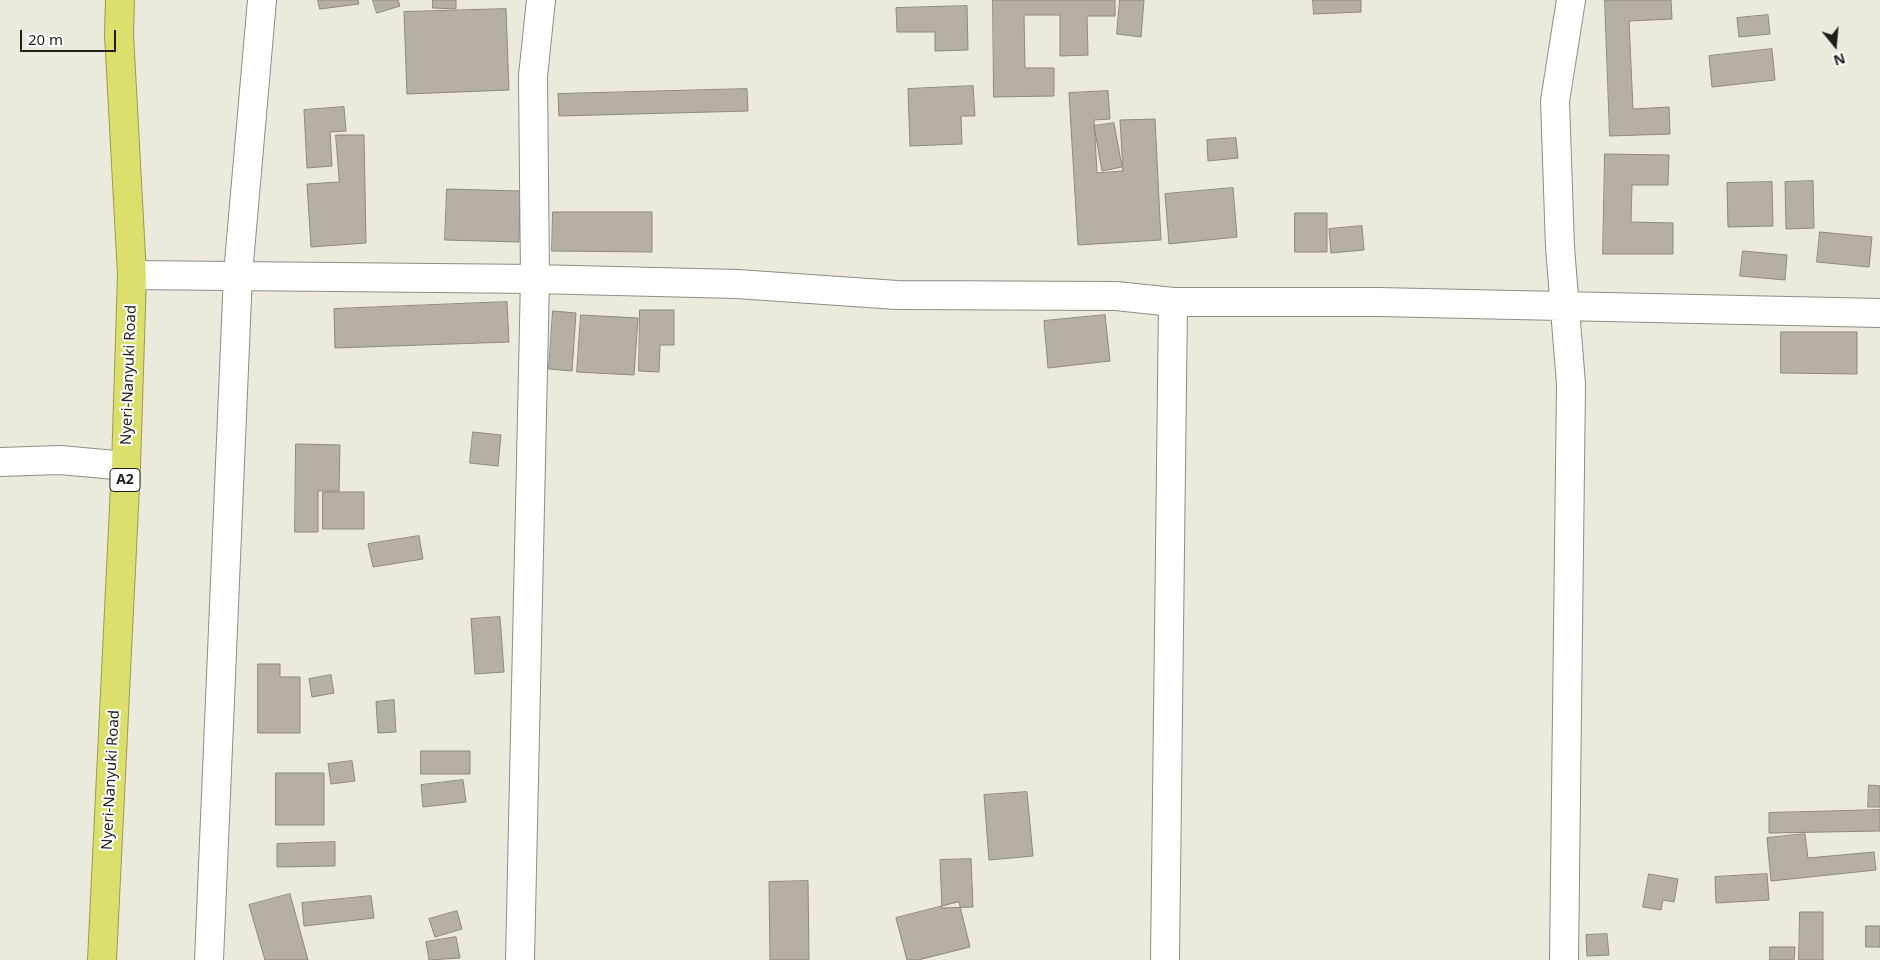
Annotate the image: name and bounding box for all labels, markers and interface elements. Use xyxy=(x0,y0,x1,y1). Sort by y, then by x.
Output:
scale bar xyxy=(22,20,119,52)
north arrow xyxy=(1810,20,1860,70)
text: 20 m xyxy=(28,29,63,49)
text: N xyxy=(1831,49,1848,71)
street label: Nyeri-Nanyuki Road xyxy=(118,305,140,445)
road number: A2 xyxy=(110,468,140,492)
street label: Nyeri-Nanyuki Road xyxy=(98,710,124,850)

